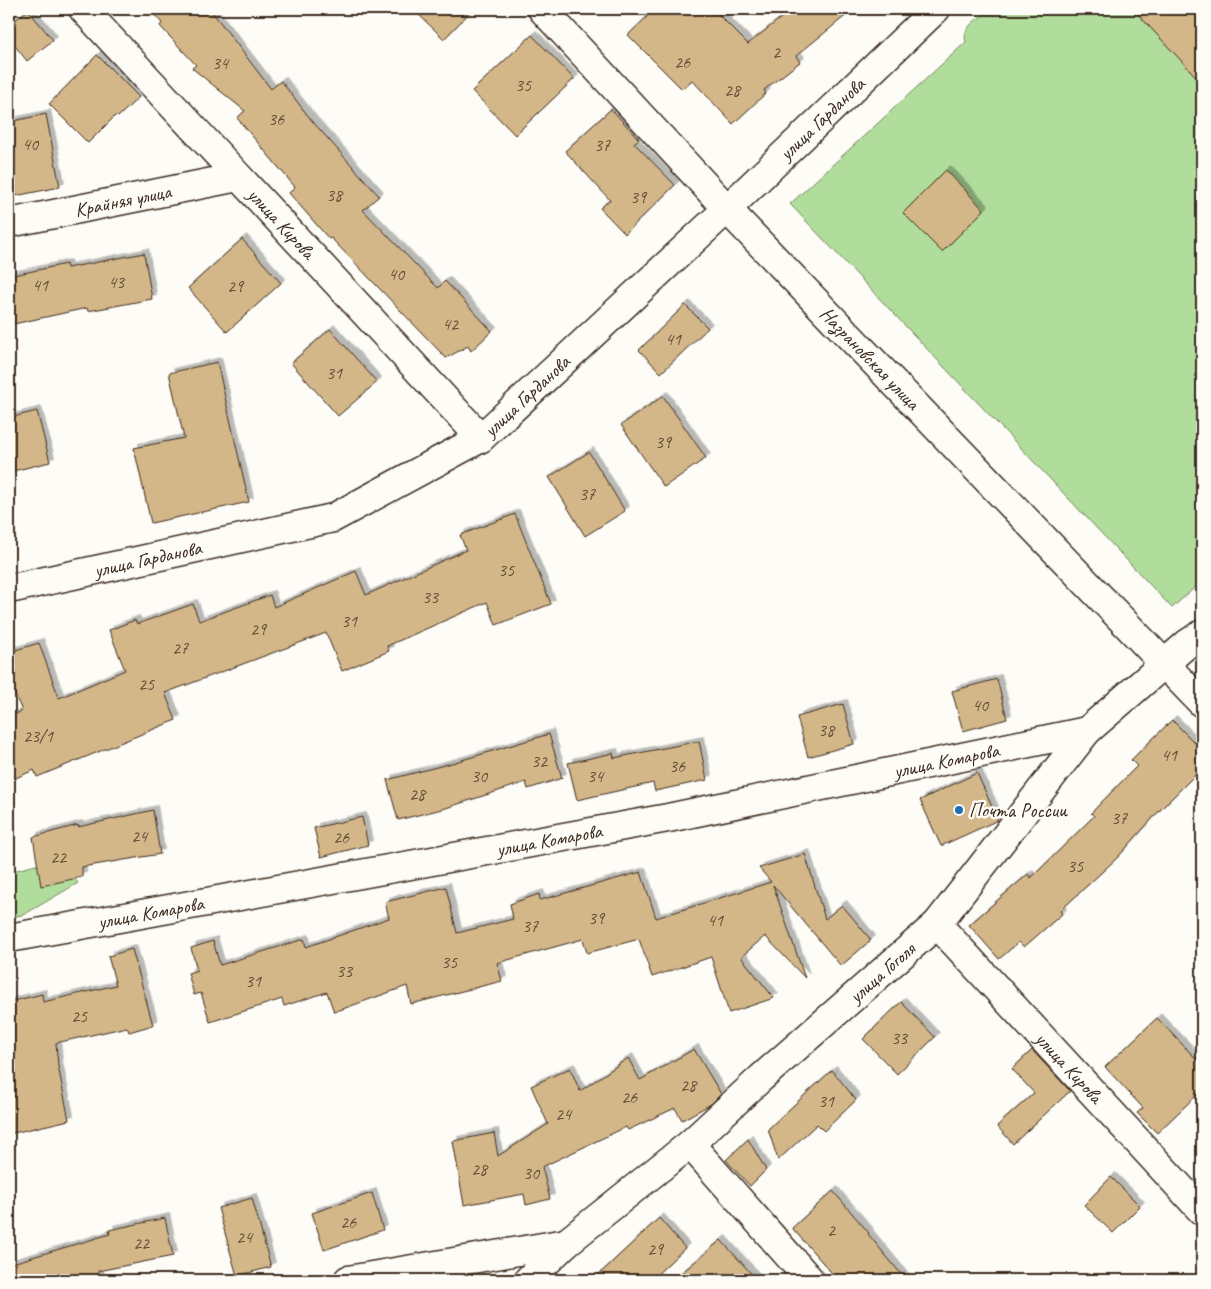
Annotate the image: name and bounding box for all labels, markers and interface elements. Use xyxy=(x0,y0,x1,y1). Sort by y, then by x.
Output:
house number: 2 xyxy=(772,41,782,63)
house number: 26 xyxy=(674,51,691,73)
house number: 34 xyxy=(212,52,230,74)
street label: улица Гарданова xyxy=(773,71,871,166)
house number: 35 xyxy=(515,74,532,96)
house number: 28 xyxy=(724,79,742,101)
house number: 36 xyxy=(268,108,285,130)
house number: 40 xyxy=(22,133,40,155)
house number: 37 xyxy=(594,134,611,156)
street label: Крайняя улица xyxy=(72,178,175,222)
street label: улица Кирова xyxy=(242,181,322,265)
house number: 38 xyxy=(326,184,344,206)
house number: 39 xyxy=(630,186,648,208)
house number: 40 xyxy=(388,263,406,285)
house number: 43 xyxy=(108,271,126,293)
house number: 41 xyxy=(32,274,49,296)
house number: 29 xyxy=(227,275,245,297)
street label: Назрановская улица xyxy=(815,301,927,416)
house number: 42 xyxy=(442,313,460,335)
house number: 41 xyxy=(665,328,682,350)
street label: улица Гарданова xyxy=(477,348,576,443)
house number: 31 xyxy=(326,362,343,384)
house number: 39 xyxy=(655,431,673,453)
house number: 37 xyxy=(579,483,596,505)
street label: улица Гарданова xyxy=(91,534,205,583)
house number: 35 xyxy=(498,559,515,581)
house number: 33 xyxy=(422,586,440,608)
house number: 31 xyxy=(341,610,358,632)
house number: 29 xyxy=(250,618,268,640)
house number: 27 xyxy=(172,637,189,659)
house number: 25 xyxy=(138,673,155,695)
house number: 40 xyxy=(972,694,990,716)
house number: 38 xyxy=(818,719,836,741)
house number: 23/1 xyxy=(23,725,54,747)
street label: улица Комарова xyxy=(890,737,1002,784)
house number: 41 xyxy=(1161,744,1178,766)
house number: 32 xyxy=(531,750,549,772)
house number: 36 xyxy=(669,755,686,777)
house number: 30 xyxy=(471,765,489,787)
house number: 34 xyxy=(587,765,605,787)
house number: 28 xyxy=(409,783,427,805)
place label: Почта России xyxy=(969,798,1068,823)
marker: Почта России xyxy=(953,804,965,816)
house number: 37 xyxy=(1111,807,1128,829)
street label: улица Комарова xyxy=(493,818,605,862)
house number: 24 xyxy=(131,825,149,847)
house number: 26 xyxy=(333,826,350,848)
house number: 22 xyxy=(50,846,68,868)
house number: 35 xyxy=(1067,855,1084,877)
street label: улица Комарова xyxy=(95,890,207,934)
house number: 39 xyxy=(588,907,606,929)
house number: 41 xyxy=(707,909,724,931)
house number: 37 xyxy=(522,915,539,937)
street label: улица Гоголя xyxy=(843,935,922,1009)
house number: 35 xyxy=(441,951,458,973)
house number: 33 xyxy=(336,960,354,982)
house number: 31 xyxy=(245,970,262,992)
house number: 25 xyxy=(71,1005,88,1027)
street label: улица Кирова xyxy=(1029,1026,1110,1110)
house number: 33 xyxy=(891,1027,909,1049)
house number: 28 xyxy=(680,1074,698,1096)
house number: 26 xyxy=(621,1086,638,1108)
house number: 31 xyxy=(818,1090,835,1112)
house number: 24 xyxy=(555,1103,573,1125)
house number: 28 xyxy=(471,1158,489,1180)
house number: 30 xyxy=(523,1162,541,1184)
house number: 26 xyxy=(340,1211,357,1233)
house number: 2 xyxy=(827,1219,837,1241)
house number: 24 xyxy=(236,1226,254,1248)
house number: 22 xyxy=(133,1232,151,1254)
house number: 29 xyxy=(647,1238,665,1260)

